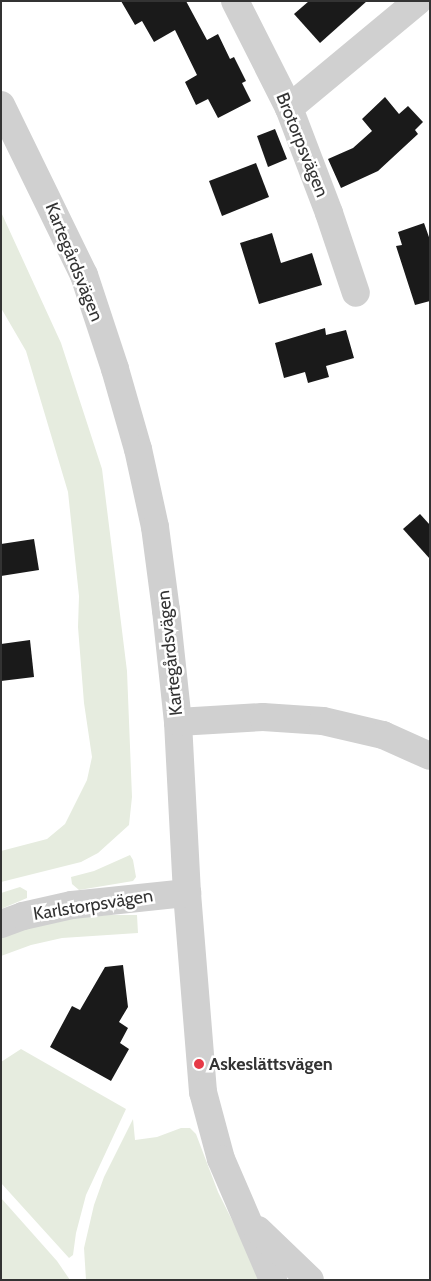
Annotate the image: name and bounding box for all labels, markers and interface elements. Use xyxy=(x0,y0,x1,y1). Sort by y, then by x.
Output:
street label: Brotorpsvägen xyxy=(271,90,333,200)
street label: Kartegårdsvägen xyxy=(40,200,108,324)
street label: Kartegårdsvägen xyxy=(153,589,187,717)
street label: Karlstorpsvägen xyxy=(32,885,154,925)
place label: Askeslättsvägen xyxy=(209,1053,333,1075)
marker: Askeslättsvägen xyxy=(193,1058,205,1070)

